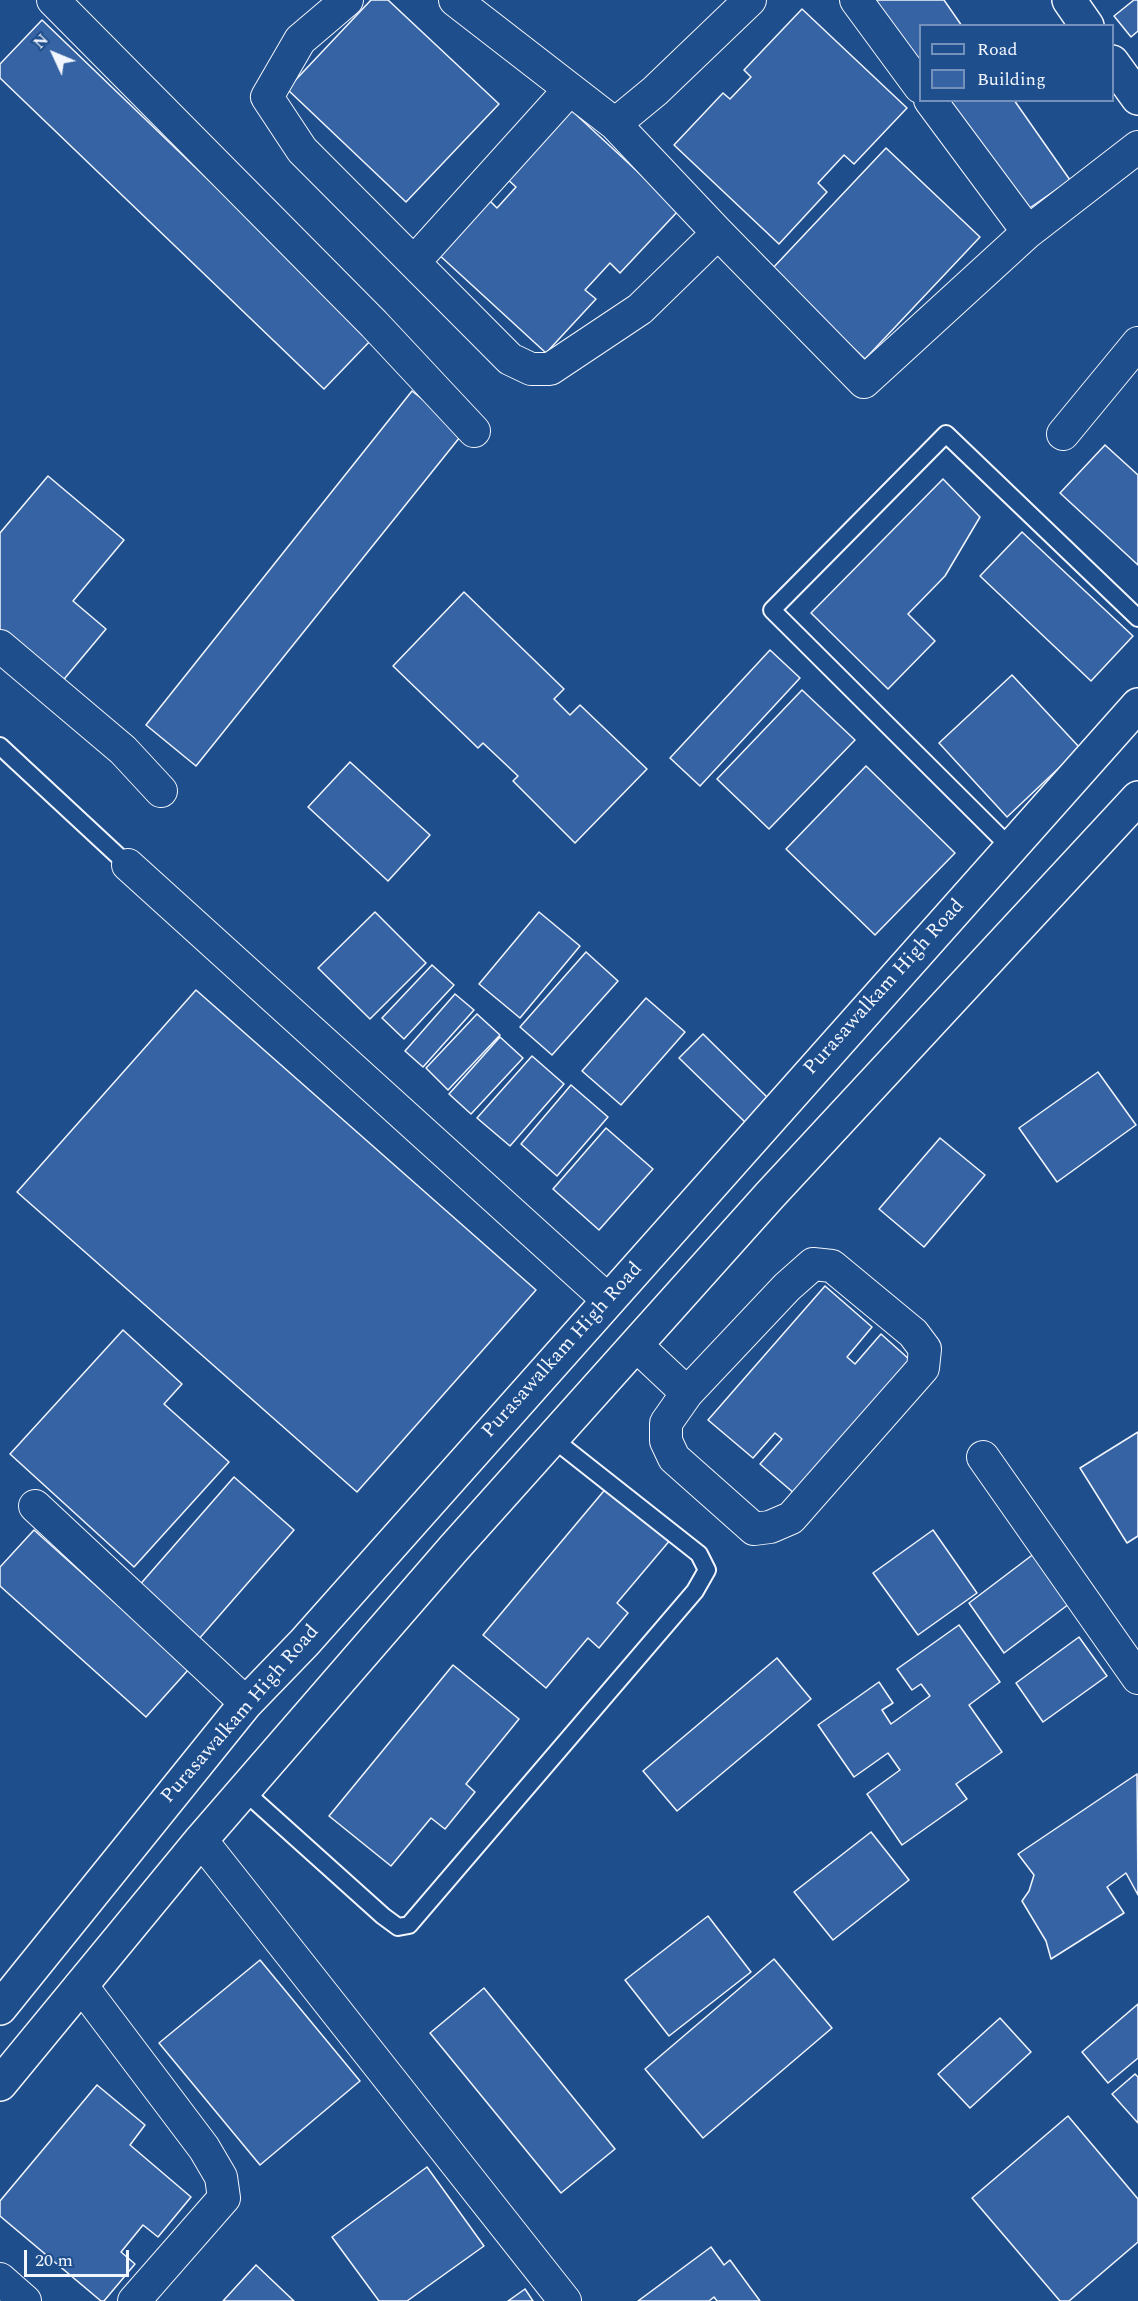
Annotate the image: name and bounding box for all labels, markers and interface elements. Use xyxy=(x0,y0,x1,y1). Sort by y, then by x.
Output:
north arrow xyxy=(24,24,84,84)
legend xyxy=(919,24,1114,102)
text: N xyxy=(28,28,54,55)
text: Road xyxy=(977,36,1018,63)
text: Building xyxy=(977,66,1046,93)
street label: Purasawalkam High Road xyxy=(800,895,970,1081)
street label: Purasawalkam High Road xyxy=(478,1258,648,1444)
street label: Purasawalkam High Road xyxy=(157,1621,325,1809)
scale bar xyxy=(27,2238,132,2276)
text: 20 m xyxy=(35,2247,73,2274)

